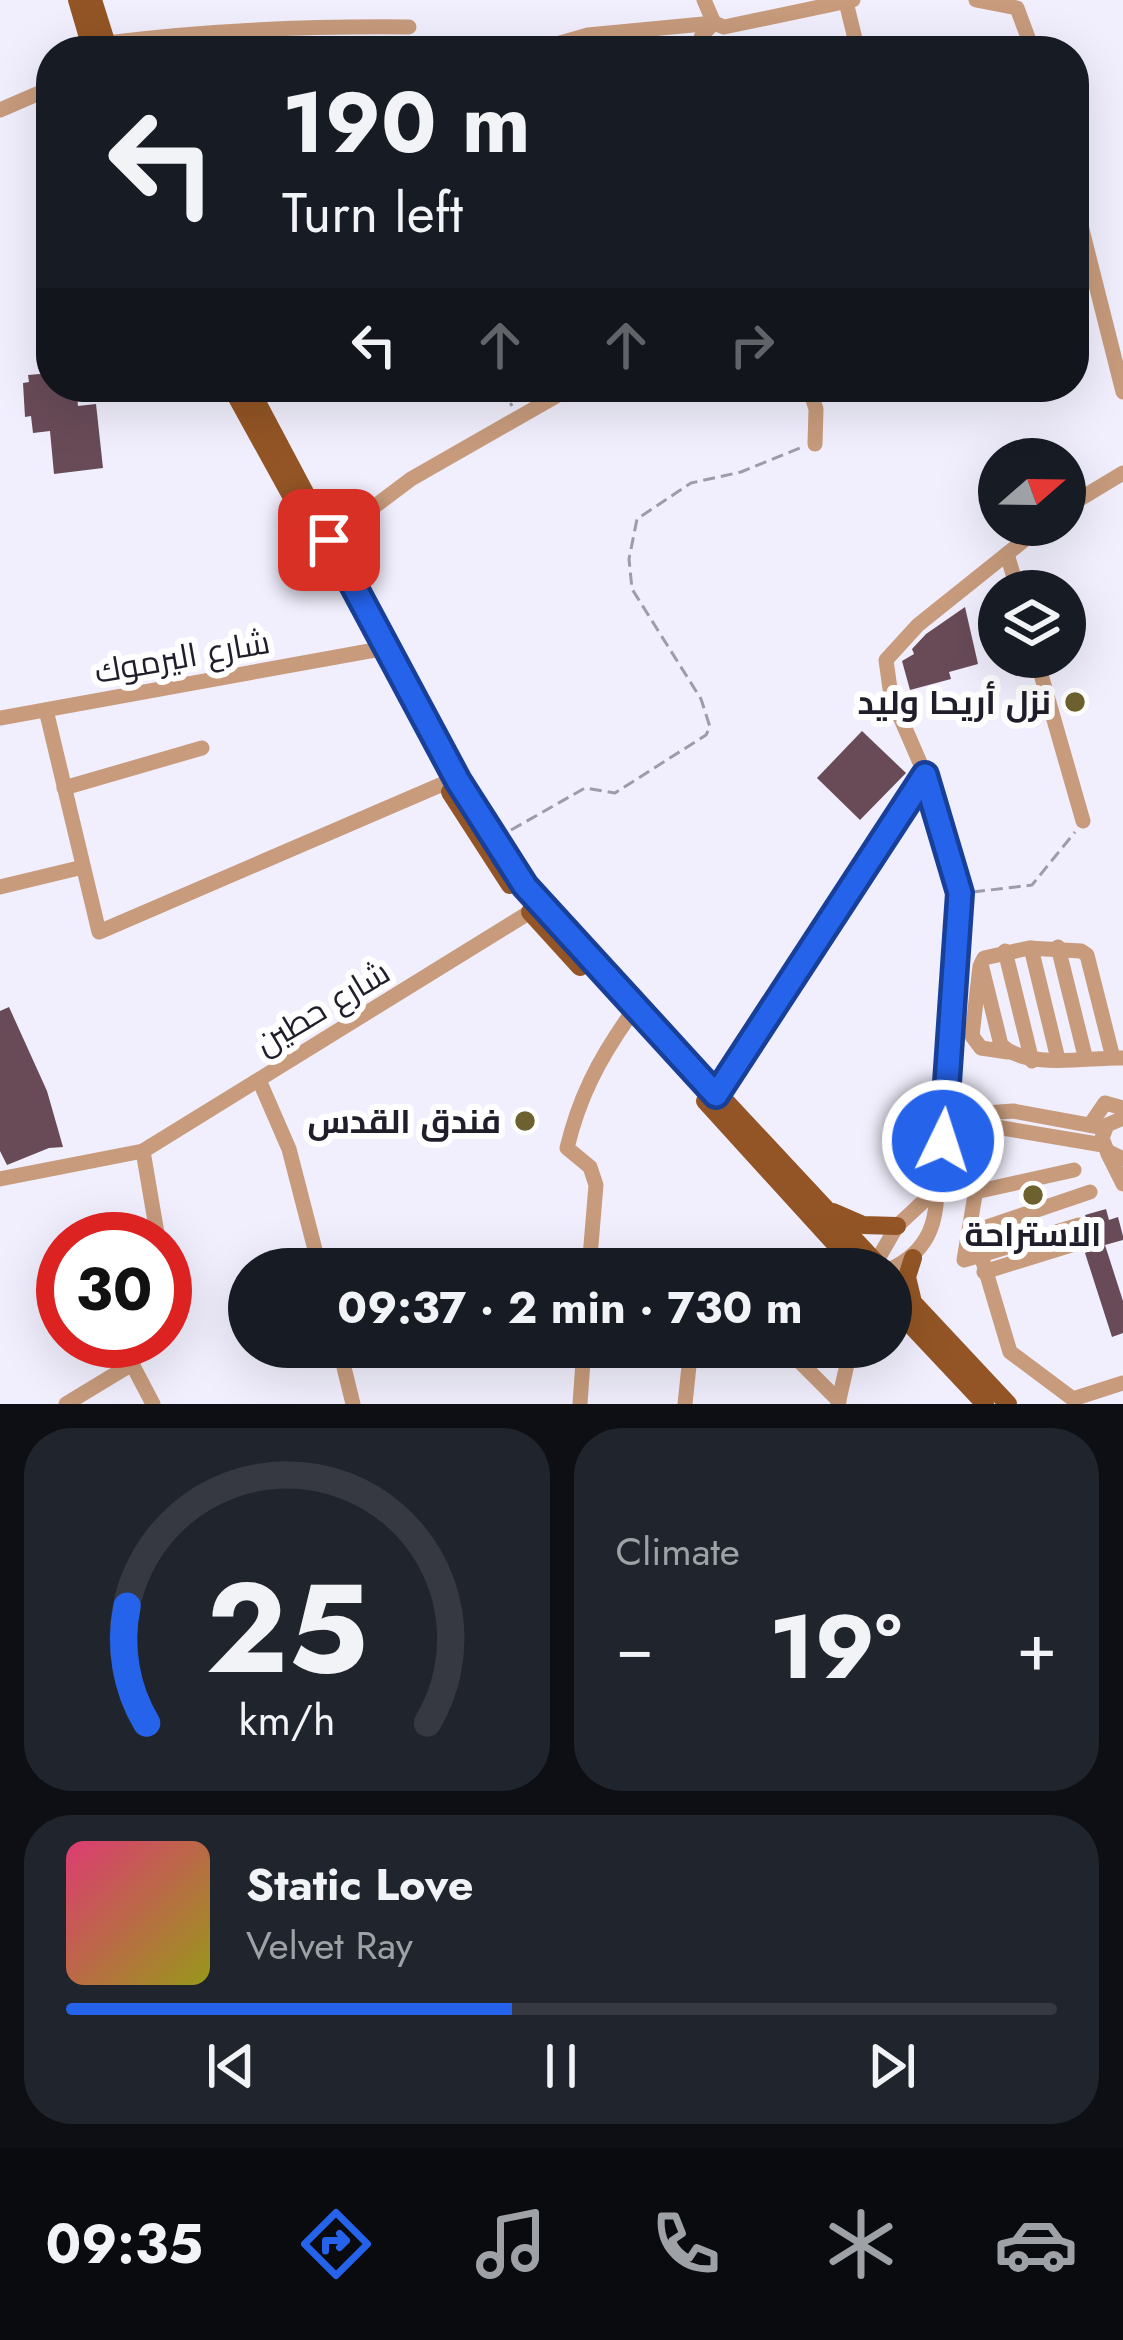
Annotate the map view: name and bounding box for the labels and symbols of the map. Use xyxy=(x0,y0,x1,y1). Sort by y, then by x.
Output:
north arrow xyxy=(978,438,1086,546)
pin xyxy=(278,489,380,591)
street label: شارع اليرموك xyxy=(91,618,274,695)
place label: نزل أريحا وليد xyxy=(857,679,1051,726)
marker: نزل أريحا وليد xyxy=(1062,689,1088,715)
street label: شارع حطين xyxy=(246,949,398,1066)
position arrow xyxy=(880,1078,1006,1204)
place label: فندق القدس xyxy=(307,1098,501,1145)
marker: فندق القدس xyxy=(512,1108,538,1134)
marker: الاستراحة xyxy=(1020,1182,1046,1208)
place label: الاستراحة xyxy=(965,1211,1101,1258)
speed limit sign: 30 xyxy=(36,1212,192,1368)

